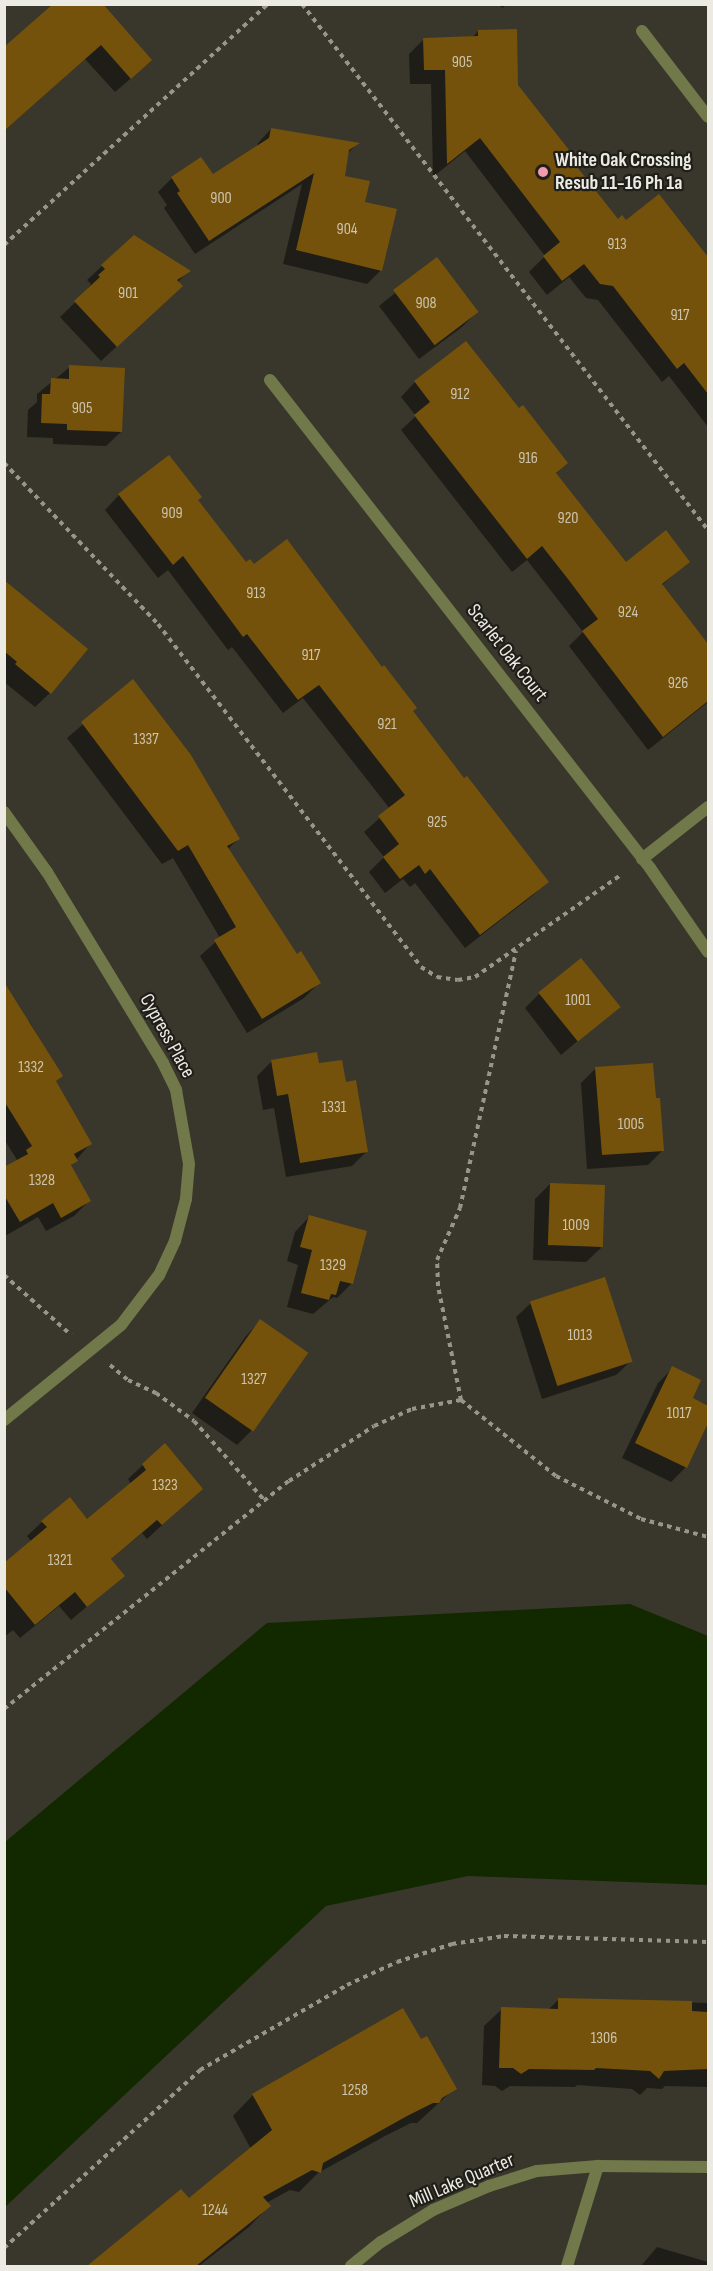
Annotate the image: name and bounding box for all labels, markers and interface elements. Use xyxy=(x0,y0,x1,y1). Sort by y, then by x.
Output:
house number: 905 xyxy=(452,53,472,73)
place label: White Oak Crossing Resub 11-16 Ph 1a xyxy=(555,148,692,195)
marker: White Oak Crossing Resub 11-16 Ph 1a xyxy=(536,165,550,179)
house number: 900 xyxy=(210,189,232,209)
house number: 904 xyxy=(337,220,357,240)
house number: 913 xyxy=(607,235,627,255)
house number: 901 xyxy=(118,284,138,304)
house number: 908 xyxy=(415,294,437,314)
house number: 917 xyxy=(670,306,690,326)
house number: 912 xyxy=(450,385,470,405)
house number: 905 xyxy=(72,399,92,419)
house number: 916 xyxy=(518,449,538,469)
house number: 909 xyxy=(161,504,183,524)
house number: 920 xyxy=(558,509,578,529)
house number: 913 xyxy=(246,584,266,604)
street label: Scarlet Oak Court xyxy=(461,599,553,707)
house number: 924 xyxy=(618,603,638,623)
house number: 917 xyxy=(301,646,321,666)
house number: 926 xyxy=(668,674,688,694)
house number: 921 xyxy=(377,715,397,735)
house number: 1337 xyxy=(133,730,159,750)
house number: 925 xyxy=(427,813,447,833)
street label: Cypress Place xyxy=(134,990,200,1082)
house number: 1001 xyxy=(565,991,591,1011)
house number: 1332 xyxy=(18,1058,44,1078)
house number: 1331 xyxy=(322,1098,346,1118)
house number: 1005 xyxy=(618,1115,644,1135)
house number: 1328 xyxy=(29,1171,55,1191)
house number: 1009 xyxy=(563,1216,589,1236)
house number: 1329 xyxy=(320,1256,346,1276)
house number: 1013 xyxy=(567,1326,593,1346)
house number: 1327 xyxy=(241,1370,267,1390)
house number: 1017 xyxy=(667,1404,691,1424)
house number: 1323 xyxy=(152,1476,178,1496)
house number: 1321 xyxy=(48,1551,72,1571)
house number: 1306 xyxy=(591,2029,617,2049)
house number: 1258 xyxy=(342,2081,368,2101)
street label: Mill Lake Quarter xyxy=(406,2148,518,2214)
house number: 1244 xyxy=(202,2201,228,2221)

